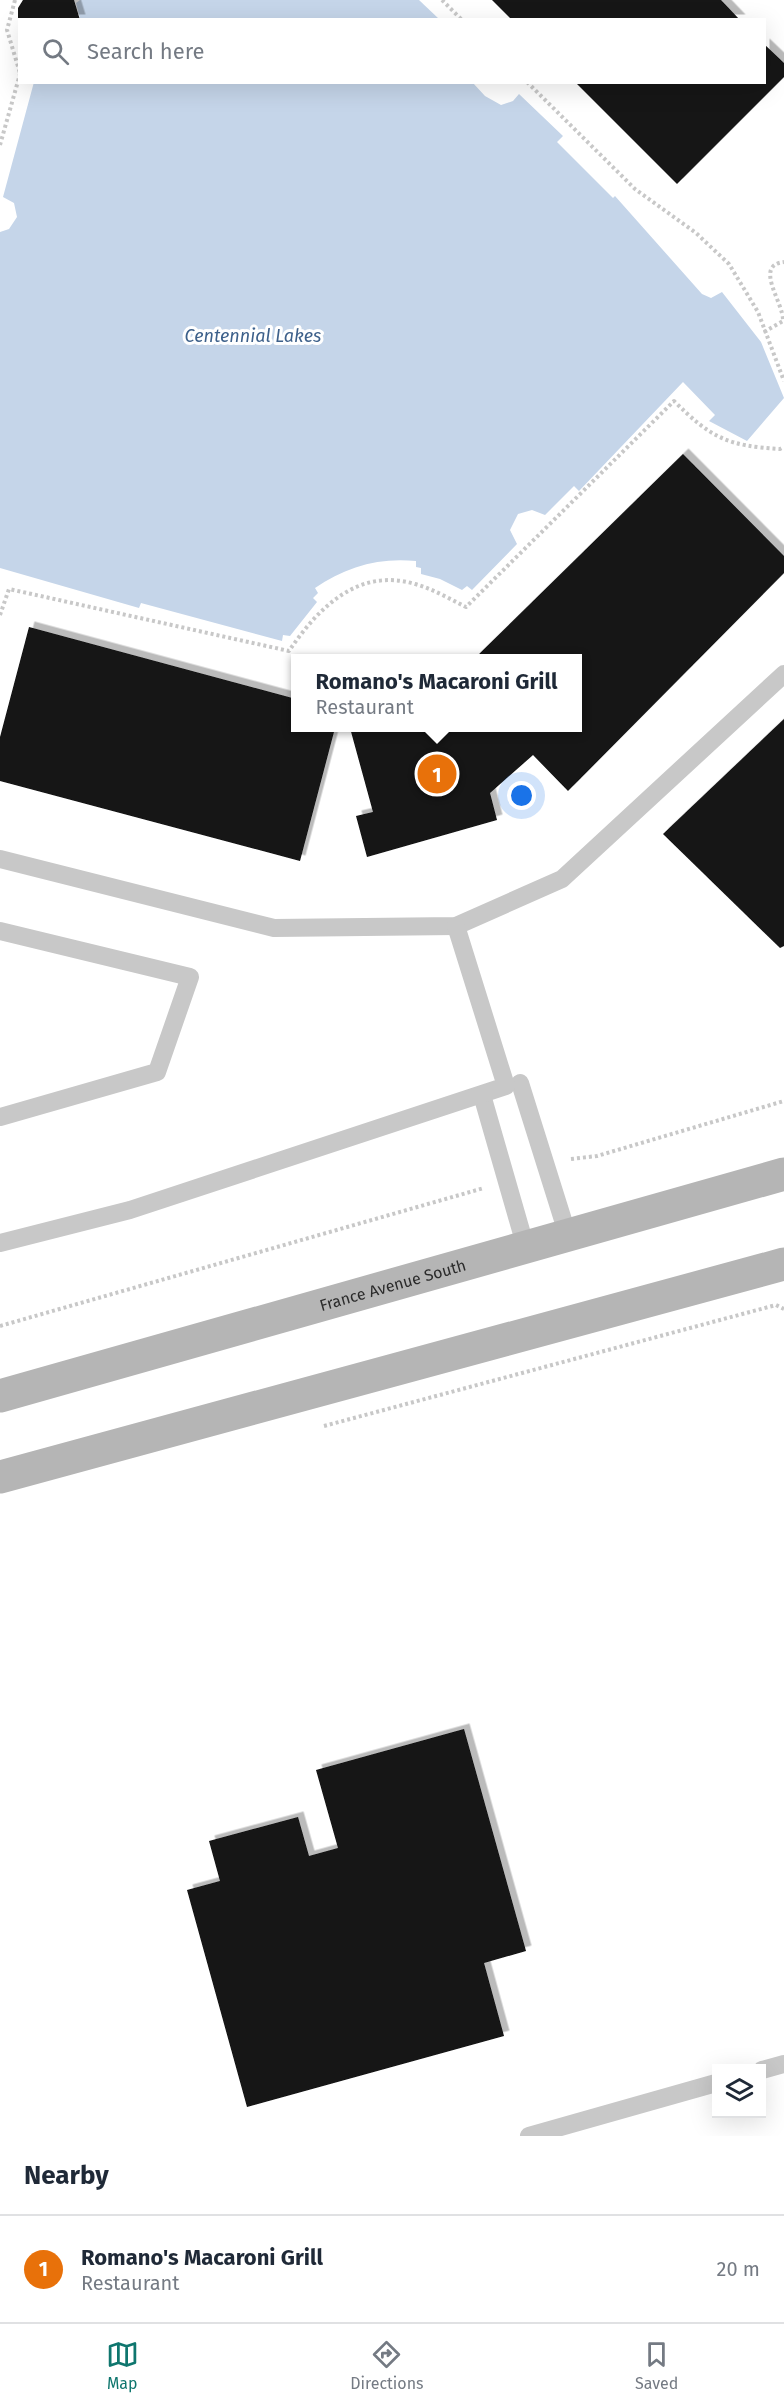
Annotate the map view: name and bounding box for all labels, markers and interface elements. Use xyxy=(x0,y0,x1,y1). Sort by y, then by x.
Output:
search box xyxy=(18,18,766,84)
icon: search xyxy=(39,35,72,68)
text: Search here xyxy=(87,38,205,65)
water label: Centennial Lakes xyxy=(185,325,321,347)
popup xyxy=(291,654,582,732)
text: Romano's Macaroni Grill xyxy=(315,668,558,695)
text: Restaurant xyxy=(315,695,414,719)
pin: 1 xyxy=(418,752,456,796)
your location xyxy=(507,781,536,810)
street label: France Avenue South xyxy=(317,1255,468,1315)
map controls xyxy=(712,2064,766,2118)
button: layers xyxy=(712,2064,766,2118)
text: Nearby xyxy=(24,2160,109,2191)
text: Romano's Macaroni Grill xyxy=(81,2244,323,2271)
text: 1 xyxy=(39,2257,48,2281)
text: 20 m xyxy=(717,2257,760,2281)
text: Restaurant xyxy=(81,2271,179,2295)
tab: Map xyxy=(106,2338,139,2393)
tab: Directions xyxy=(350,2338,424,2393)
tab: Saved xyxy=(635,2338,678,2393)

